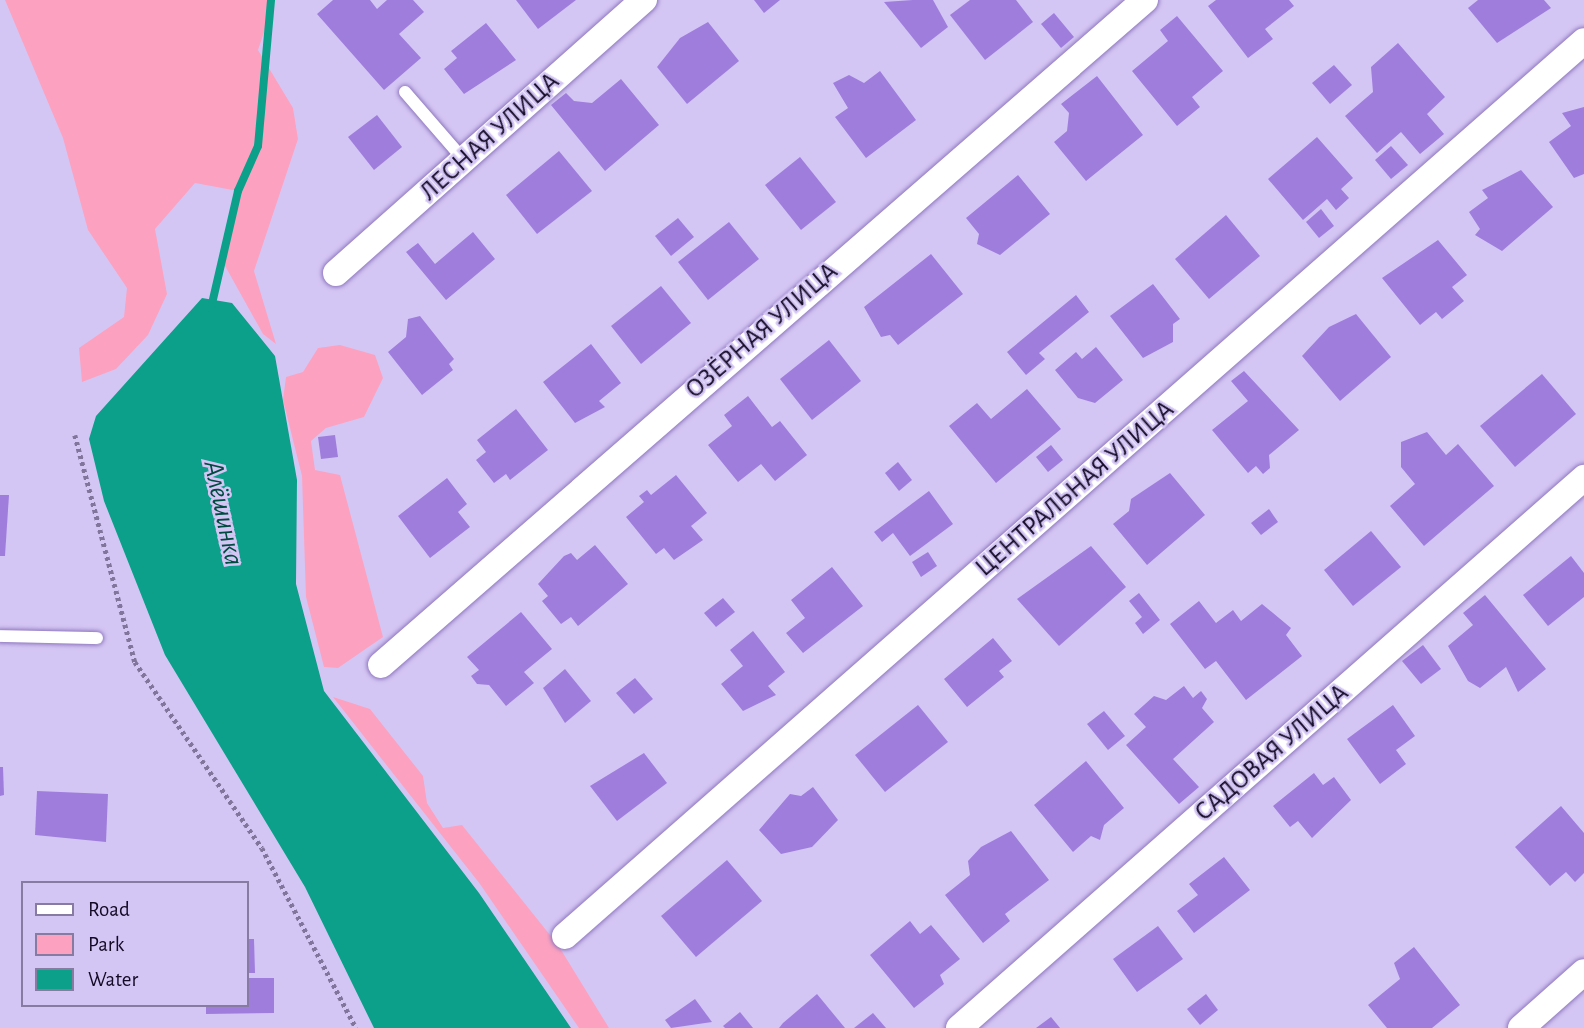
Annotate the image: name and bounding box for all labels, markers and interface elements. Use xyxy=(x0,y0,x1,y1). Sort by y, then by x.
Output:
street label: ЛЕСНАЯ УЛИЦА xyxy=(414,66,566,208)
street label: ОЗЁРНАЯ УЛИЦА xyxy=(679,256,845,406)
street label: ЦЕНТРАЛЬНАЯ УЛИЦА xyxy=(969,394,1181,584)
water label: Алёшинка xyxy=(196,457,250,569)
street label: САДОВАЯ УЛИЦА xyxy=(1189,678,1355,828)
legend xyxy=(21,881,248,1007)
text: Road xyxy=(88,899,130,920)
text: Park xyxy=(88,934,124,955)
text: Water xyxy=(88,969,138,990)

